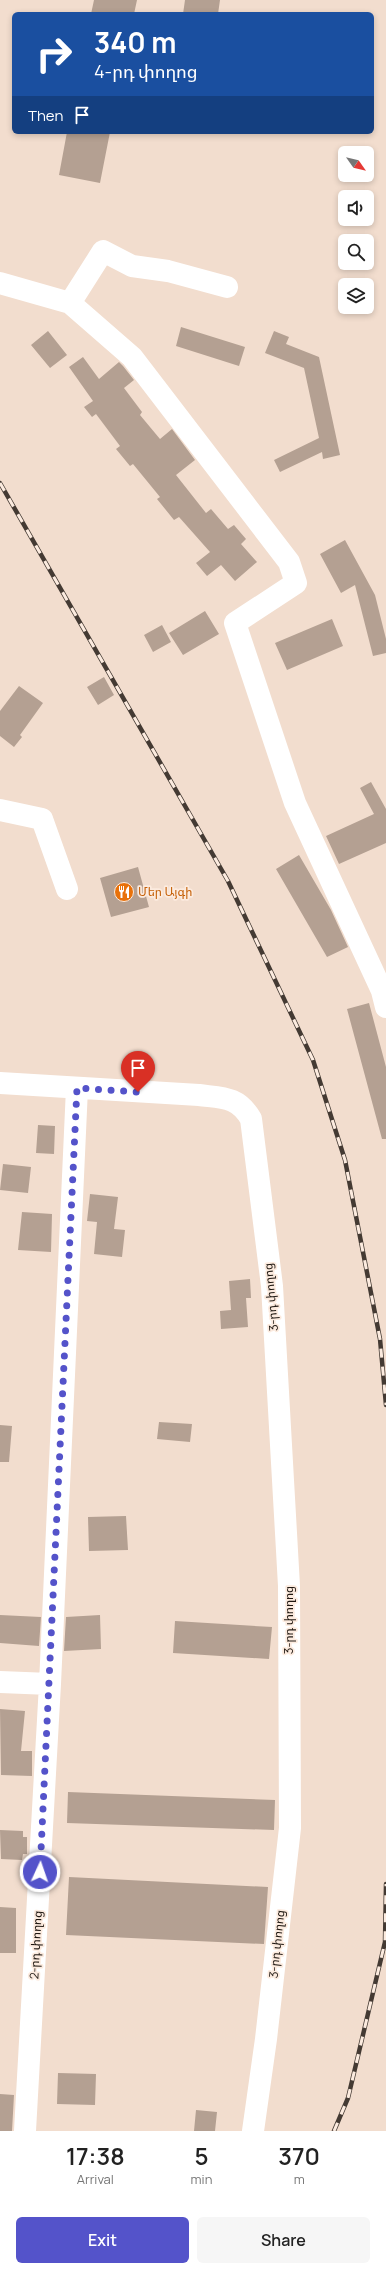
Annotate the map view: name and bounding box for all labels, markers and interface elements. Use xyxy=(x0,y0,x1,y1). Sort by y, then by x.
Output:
text: 340 m xyxy=(94,23,177,61)
icon: right xyxy=(28,28,80,80)
text: 4-րդ փողոց xyxy=(94,59,197,83)
icon: arrive xyxy=(71,104,93,126)
text: Then xyxy=(28,105,63,126)
north arrow xyxy=(338,146,374,182)
map controls xyxy=(338,146,374,314)
button: sound xyxy=(338,190,374,226)
button: search xyxy=(338,234,374,270)
button: layers xyxy=(338,278,374,314)
restaurant icon: Մեր Այգի xyxy=(113,881,135,903)
place label: Մեր Այգի xyxy=(138,883,192,900)
pin xyxy=(121,1051,155,1092)
icon: arrive xyxy=(127,1057,149,1079)
street label: 3-րդ փողոց xyxy=(259,1262,282,1332)
street label: 3-րդ փողոց xyxy=(280,1586,297,1654)
position arrow xyxy=(19,1851,61,1893)
street label: 3-րդ փողոց xyxy=(264,1909,289,1979)
street label: 2-րդ փողոց xyxy=(25,1910,46,1980)
text: 17:38 xyxy=(66,2139,125,2172)
text: 5 xyxy=(194,2139,209,2172)
text: 370 xyxy=(278,2139,320,2172)
text: Arrival xyxy=(77,2170,114,2188)
text: min xyxy=(191,2170,212,2188)
text: m xyxy=(294,2170,305,2188)
button: Exit xyxy=(16,2217,189,2263)
button: Share xyxy=(197,2217,370,2263)

